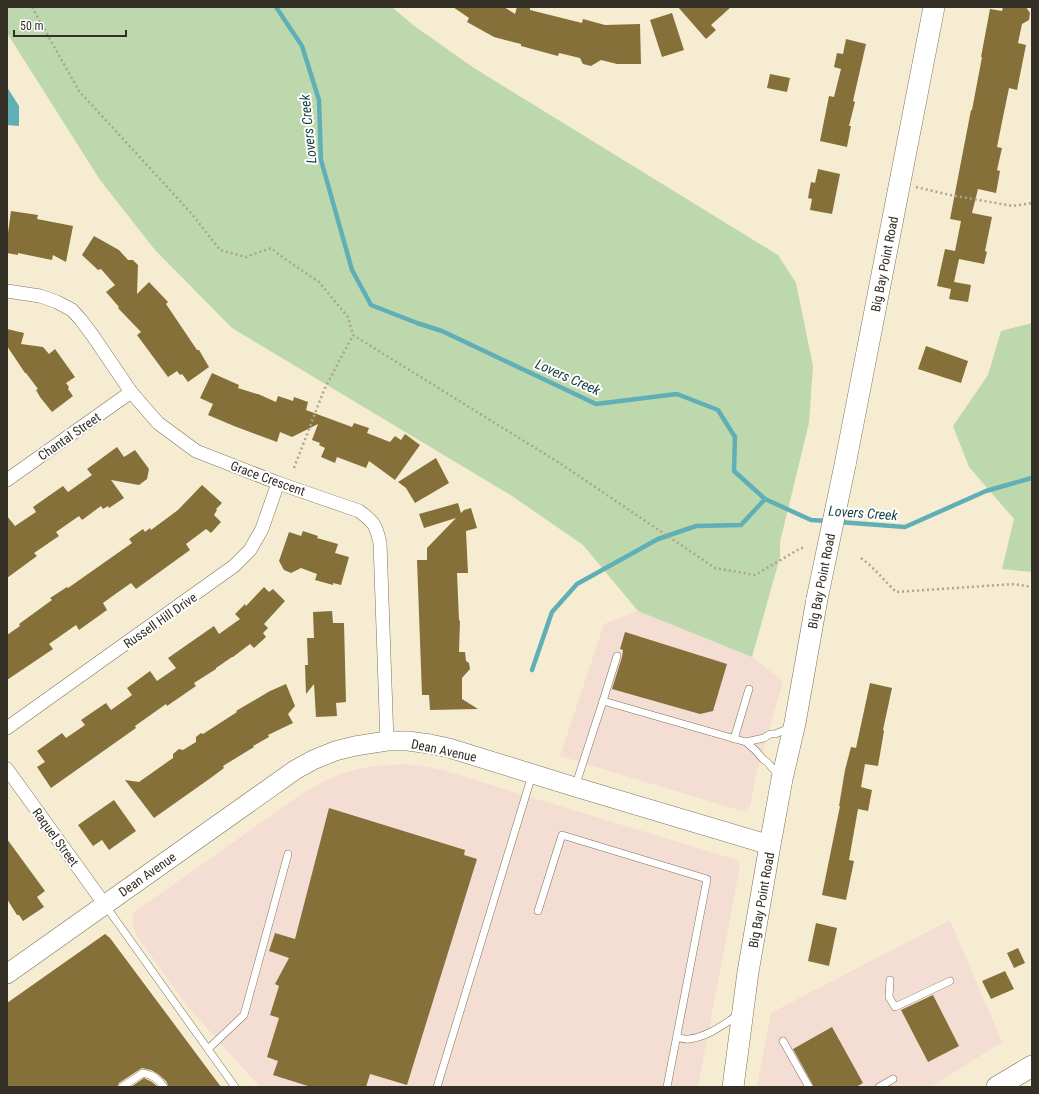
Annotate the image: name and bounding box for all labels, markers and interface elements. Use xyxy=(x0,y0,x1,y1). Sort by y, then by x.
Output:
scale bar xyxy=(14,12,126,38)
text: 50 m xyxy=(20,19,44,33)
water label: Lovers Creek xyxy=(296,93,320,164)
street label: Big Bay Point Road xyxy=(868,215,901,313)
water label: Lovers Creek xyxy=(533,356,604,399)
street label: Chantal Street xyxy=(35,409,103,463)
street label: Grace Crescent xyxy=(229,458,307,499)
water label: Lovers Creek xyxy=(828,503,899,523)
street label: Big Bay Point Road xyxy=(805,532,838,630)
street label: Russell Hill Drive xyxy=(121,590,200,651)
street label: Dean Avenue xyxy=(410,736,478,765)
street label: Raquel Street xyxy=(29,805,82,870)
street label: Dean Avenue xyxy=(116,849,179,900)
street label: Big Bay Point Road xyxy=(746,851,777,949)

